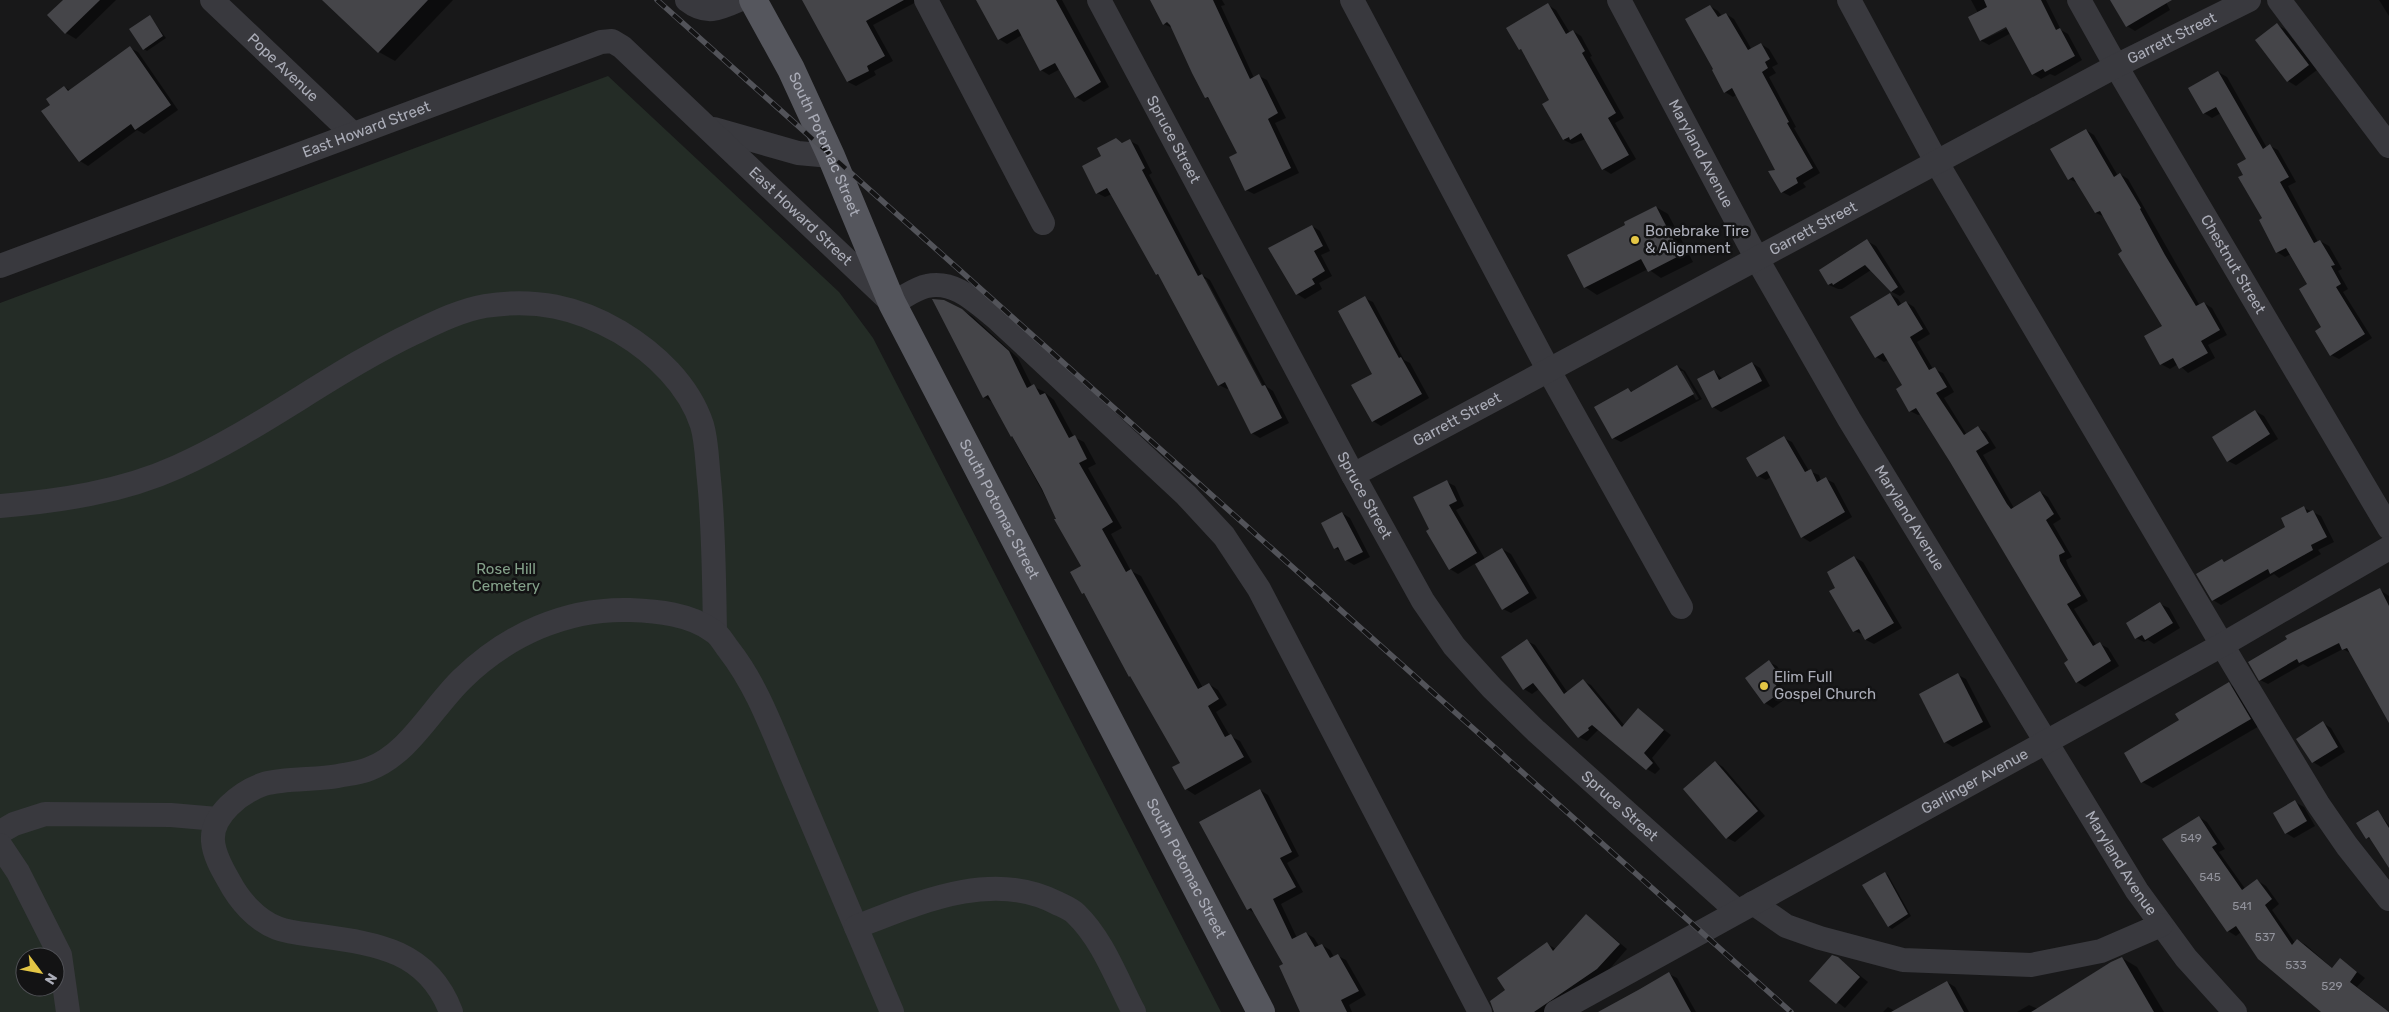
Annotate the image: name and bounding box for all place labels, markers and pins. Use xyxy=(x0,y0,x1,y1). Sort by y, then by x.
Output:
place label: Bonebrake Tire & Alignment xyxy=(1645,222,1749,257)
marker: Bonebrake Tire & Alignment xyxy=(1629,234,1641,246)
place label: Elim Full Gospel Church xyxy=(1774,668,1876,703)
marker: Elim Full Gospel Church xyxy=(1758,680,1770,692)

